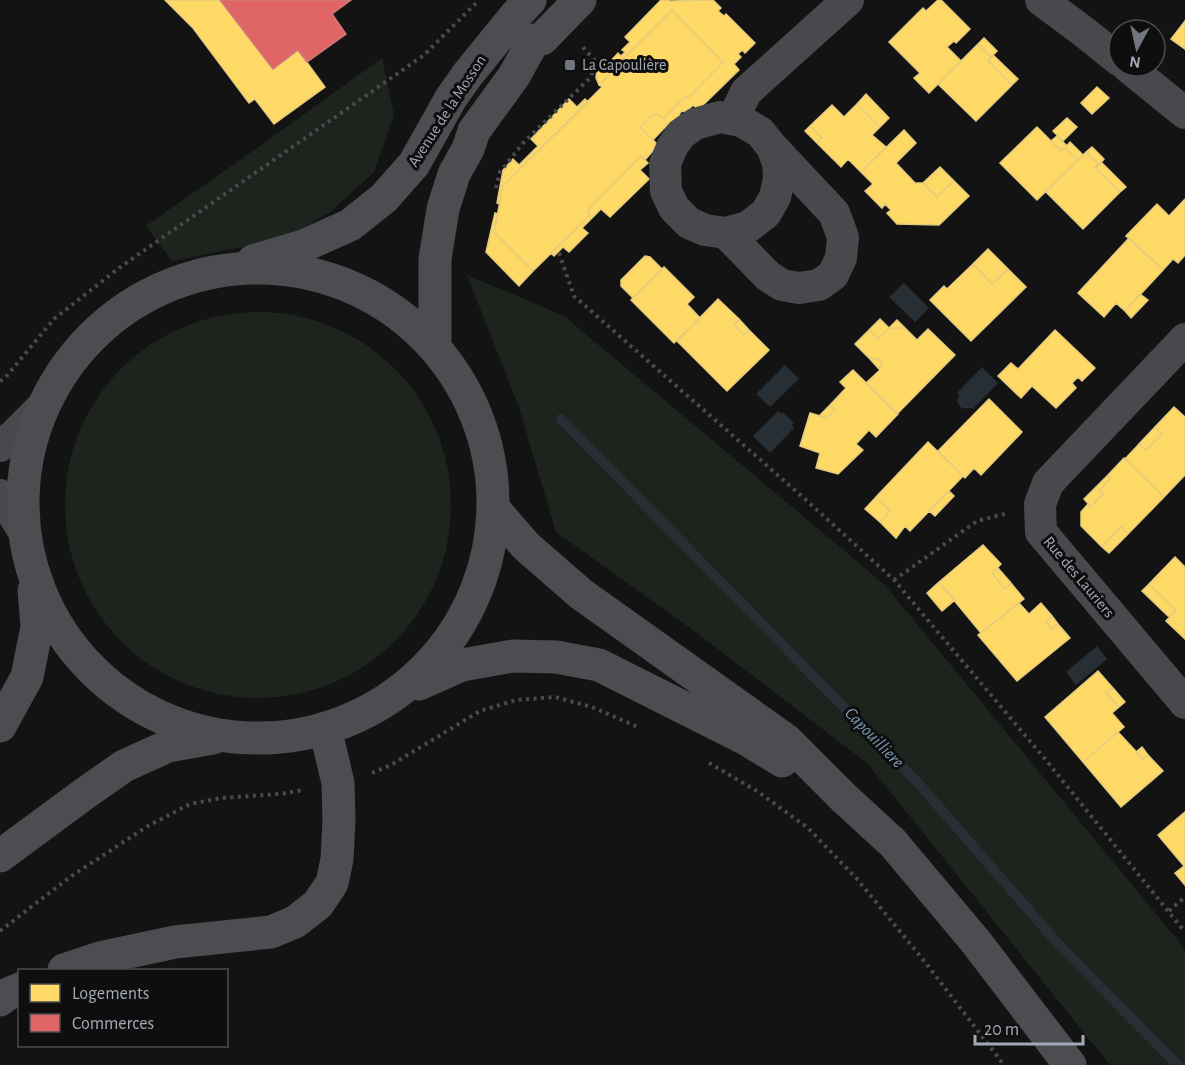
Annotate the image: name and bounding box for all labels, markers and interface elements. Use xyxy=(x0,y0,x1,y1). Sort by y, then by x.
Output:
north arrow xyxy=(1107,18,1167,78)
street label: Avenue de la Mosson xyxy=(405,52,489,170)
text: N xyxy=(1128,53,1142,71)
place label: La Capoulière xyxy=(582,57,666,73)
marker: La Capoulière xyxy=(563,58,577,72)
street label: Rue des Lauriers xyxy=(1041,533,1117,621)
water label: Capouilliere xyxy=(841,704,907,772)
legend xyxy=(18,969,228,1047)
text: Logements xyxy=(72,985,150,1003)
scale bar xyxy=(975,1008,1083,1046)
text: Commerces xyxy=(72,1015,154,1033)
text: 20 m xyxy=(984,1021,1019,1039)

